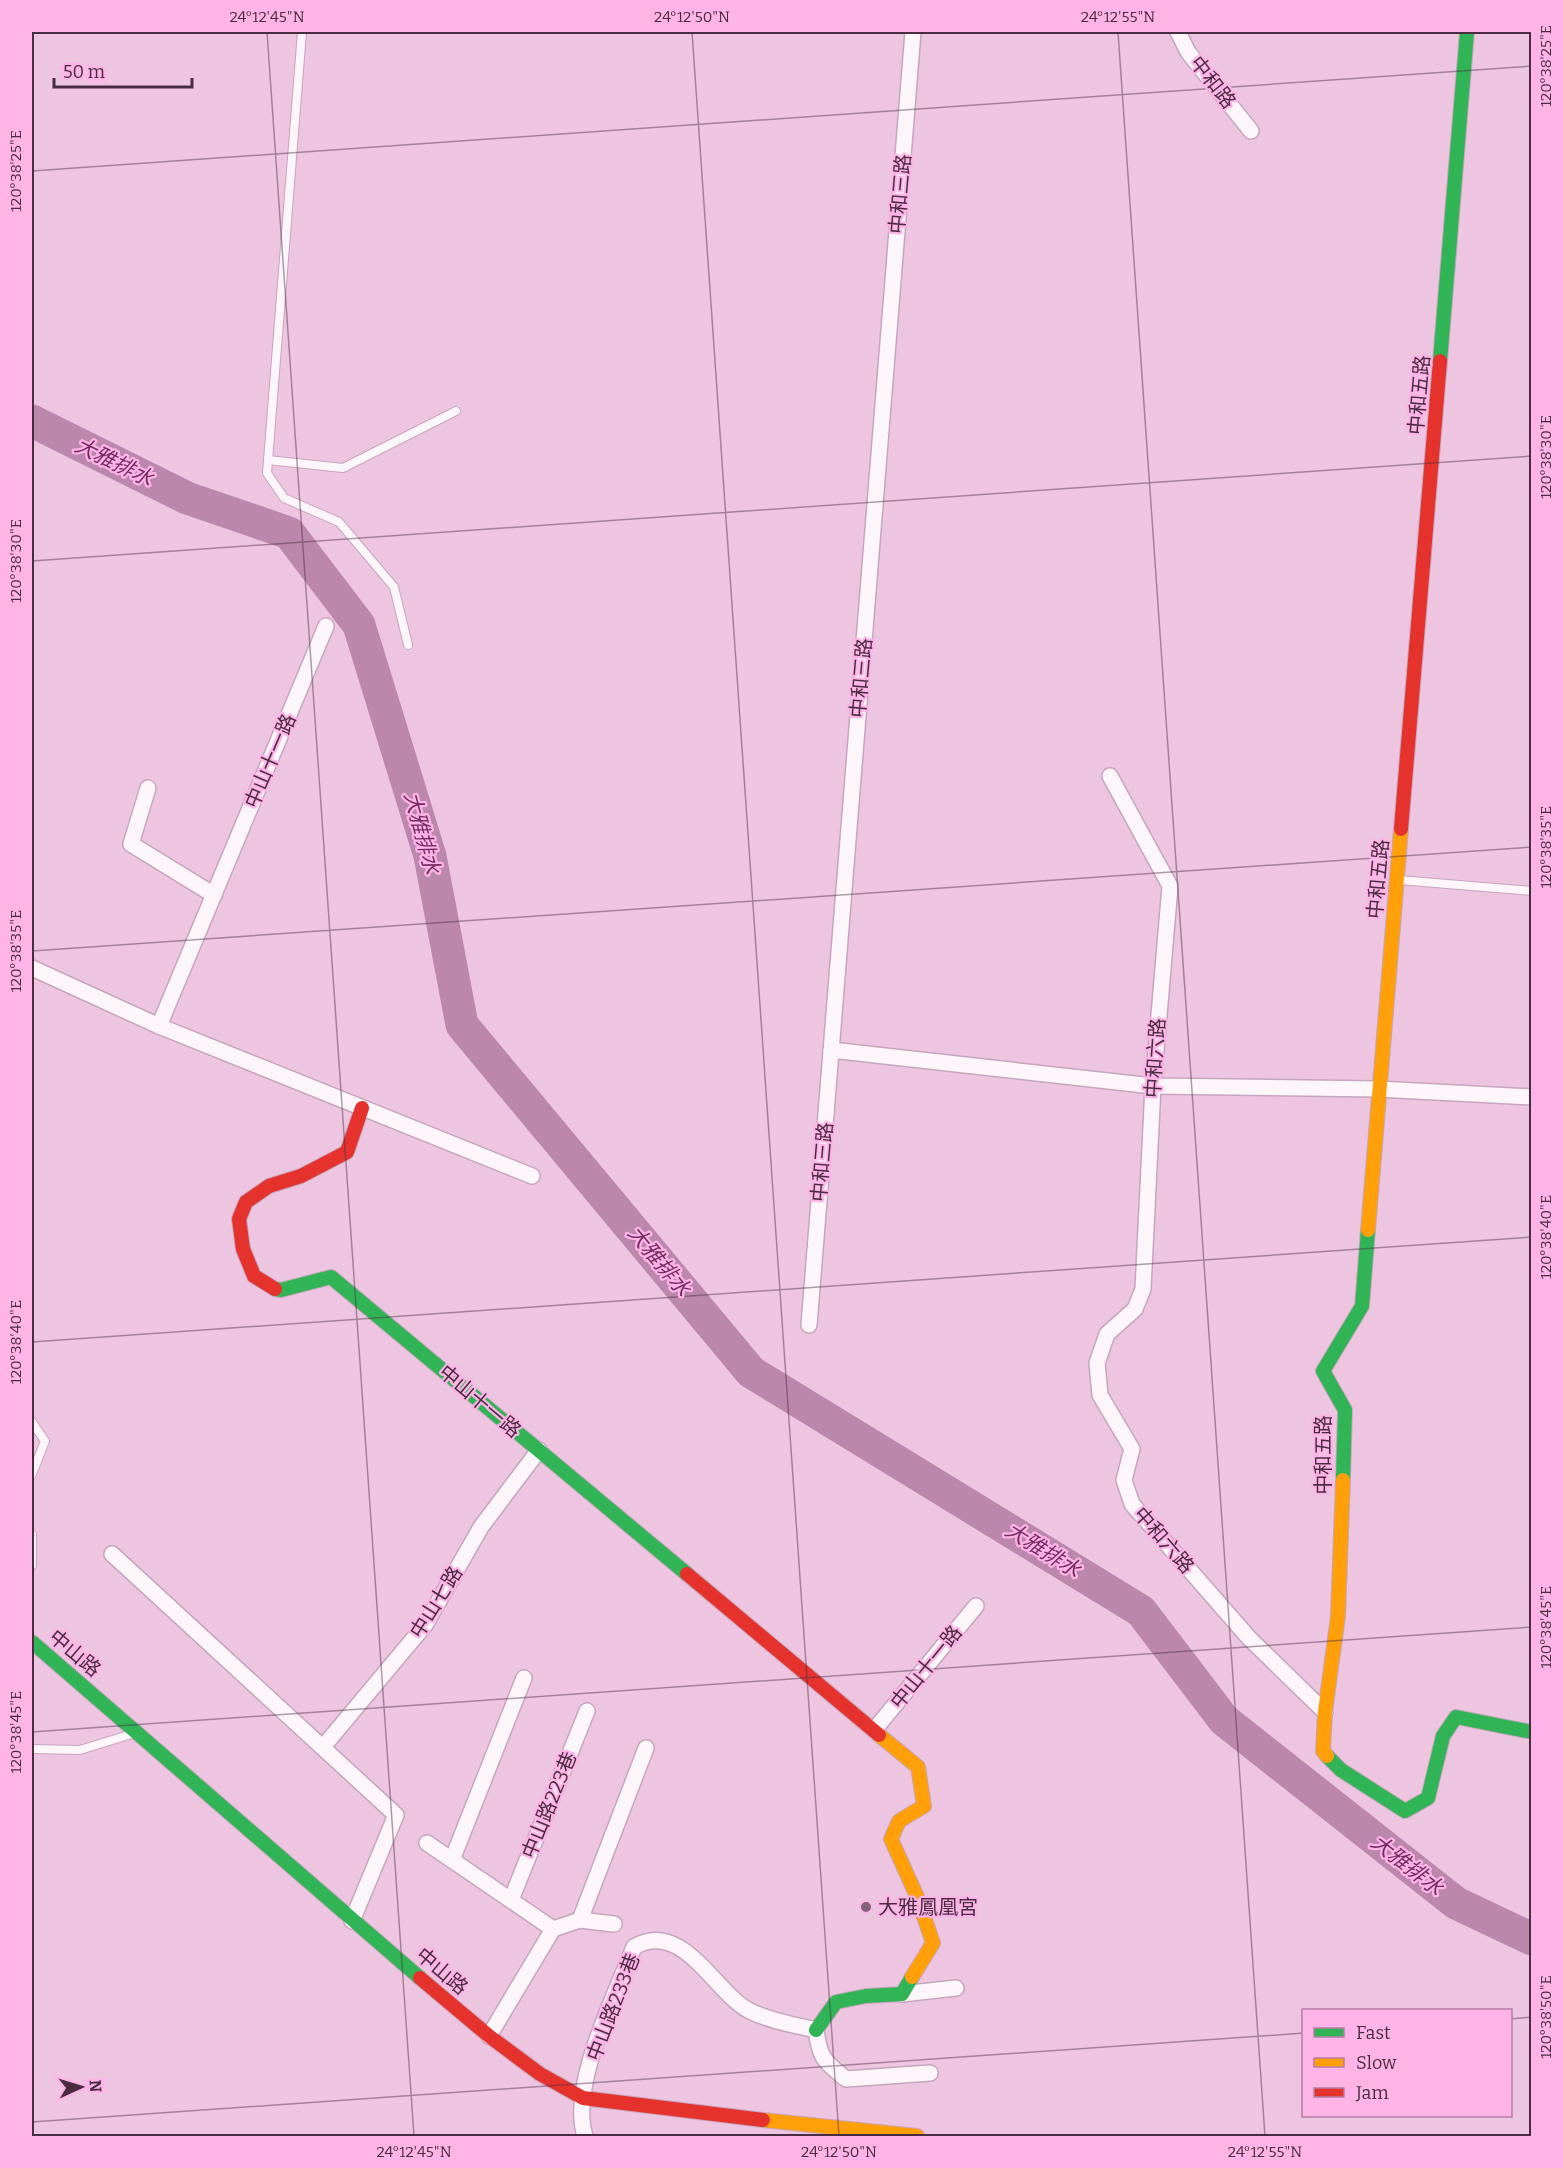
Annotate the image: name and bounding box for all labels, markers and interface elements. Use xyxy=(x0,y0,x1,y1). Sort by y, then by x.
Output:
text: 24°12'45"N xyxy=(229,8,305,26)
text: 24°12'50"N xyxy=(654,8,730,26)
text: 24°12'55"N xyxy=(1081,8,1155,26)
text: 120°38'25"E xyxy=(1537,25,1555,107)
scale bar xyxy=(54,51,192,89)
street label: 中和路 xyxy=(1185,51,1241,113)
text: 50 m xyxy=(63,61,105,83)
text: 120°38'25"E xyxy=(7,130,25,212)
street label: 中和三路 xyxy=(885,153,915,235)
street label: 中和五路 xyxy=(1404,354,1434,436)
text: 120°38'30"E xyxy=(1537,415,1555,499)
water label: 大雅排水 xyxy=(71,432,158,493)
text: 120°38'30"E xyxy=(7,519,25,603)
street label: 中和三路 xyxy=(846,637,876,719)
street label: 中山十一路 xyxy=(239,710,301,812)
water label: 大雅排水 xyxy=(399,789,446,878)
text: 120°38'35"E xyxy=(1537,806,1555,888)
street label: 中和五路 xyxy=(1363,838,1393,920)
text: 120°38'35"E xyxy=(7,910,25,992)
street label: 中和六路 xyxy=(1140,1017,1170,1099)
street label: 中和三路 xyxy=(807,1121,837,1203)
text: 120°38'40"E xyxy=(1537,1195,1555,1279)
water label: 大雅排水 xyxy=(622,1220,697,1302)
text: 120°38'40"E xyxy=(7,1300,25,1384)
street label: 中山十一路 xyxy=(434,1360,526,1442)
street label: 中和五路 xyxy=(1311,1415,1335,1495)
street label: 中和六路 xyxy=(1129,1502,1199,1578)
water label: 大雅排水 xyxy=(1000,1517,1086,1584)
street label: 中山七路 xyxy=(405,1562,467,1642)
text: 120°38'45"E xyxy=(1537,1586,1555,1668)
street label: 中山十一路 xyxy=(885,1621,967,1713)
street label: 中山路 xyxy=(44,1625,106,1681)
text: 120°38'45"E xyxy=(7,1691,25,1773)
street label: 中山路223巷 xyxy=(517,1748,581,1862)
water label: 大雅排水 xyxy=(1366,1829,1449,1902)
place label: 大雅鳳凰宮 xyxy=(878,1895,978,1919)
marker: 大雅鳳凰宮 xyxy=(859,1900,873,1914)
street label: 中山路 xyxy=(411,1943,473,1999)
street label: 中山路233巷 xyxy=(581,1950,645,2064)
text: 120°38'50"E xyxy=(1537,1975,1555,2059)
legend xyxy=(1302,2009,1512,2117)
text: Fast xyxy=(1356,2022,1391,2044)
text: Slow xyxy=(1356,2052,1397,2074)
north arrow xyxy=(51,2057,111,2117)
text: N xyxy=(86,2079,105,2093)
text: Jam xyxy=(1355,2082,1389,2104)
text: 24°12'45"N xyxy=(376,2143,452,2161)
text: 24°12'50"N xyxy=(801,2143,877,2161)
text: 24°12'55"N xyxy=(1228,2143,1302,2161)

